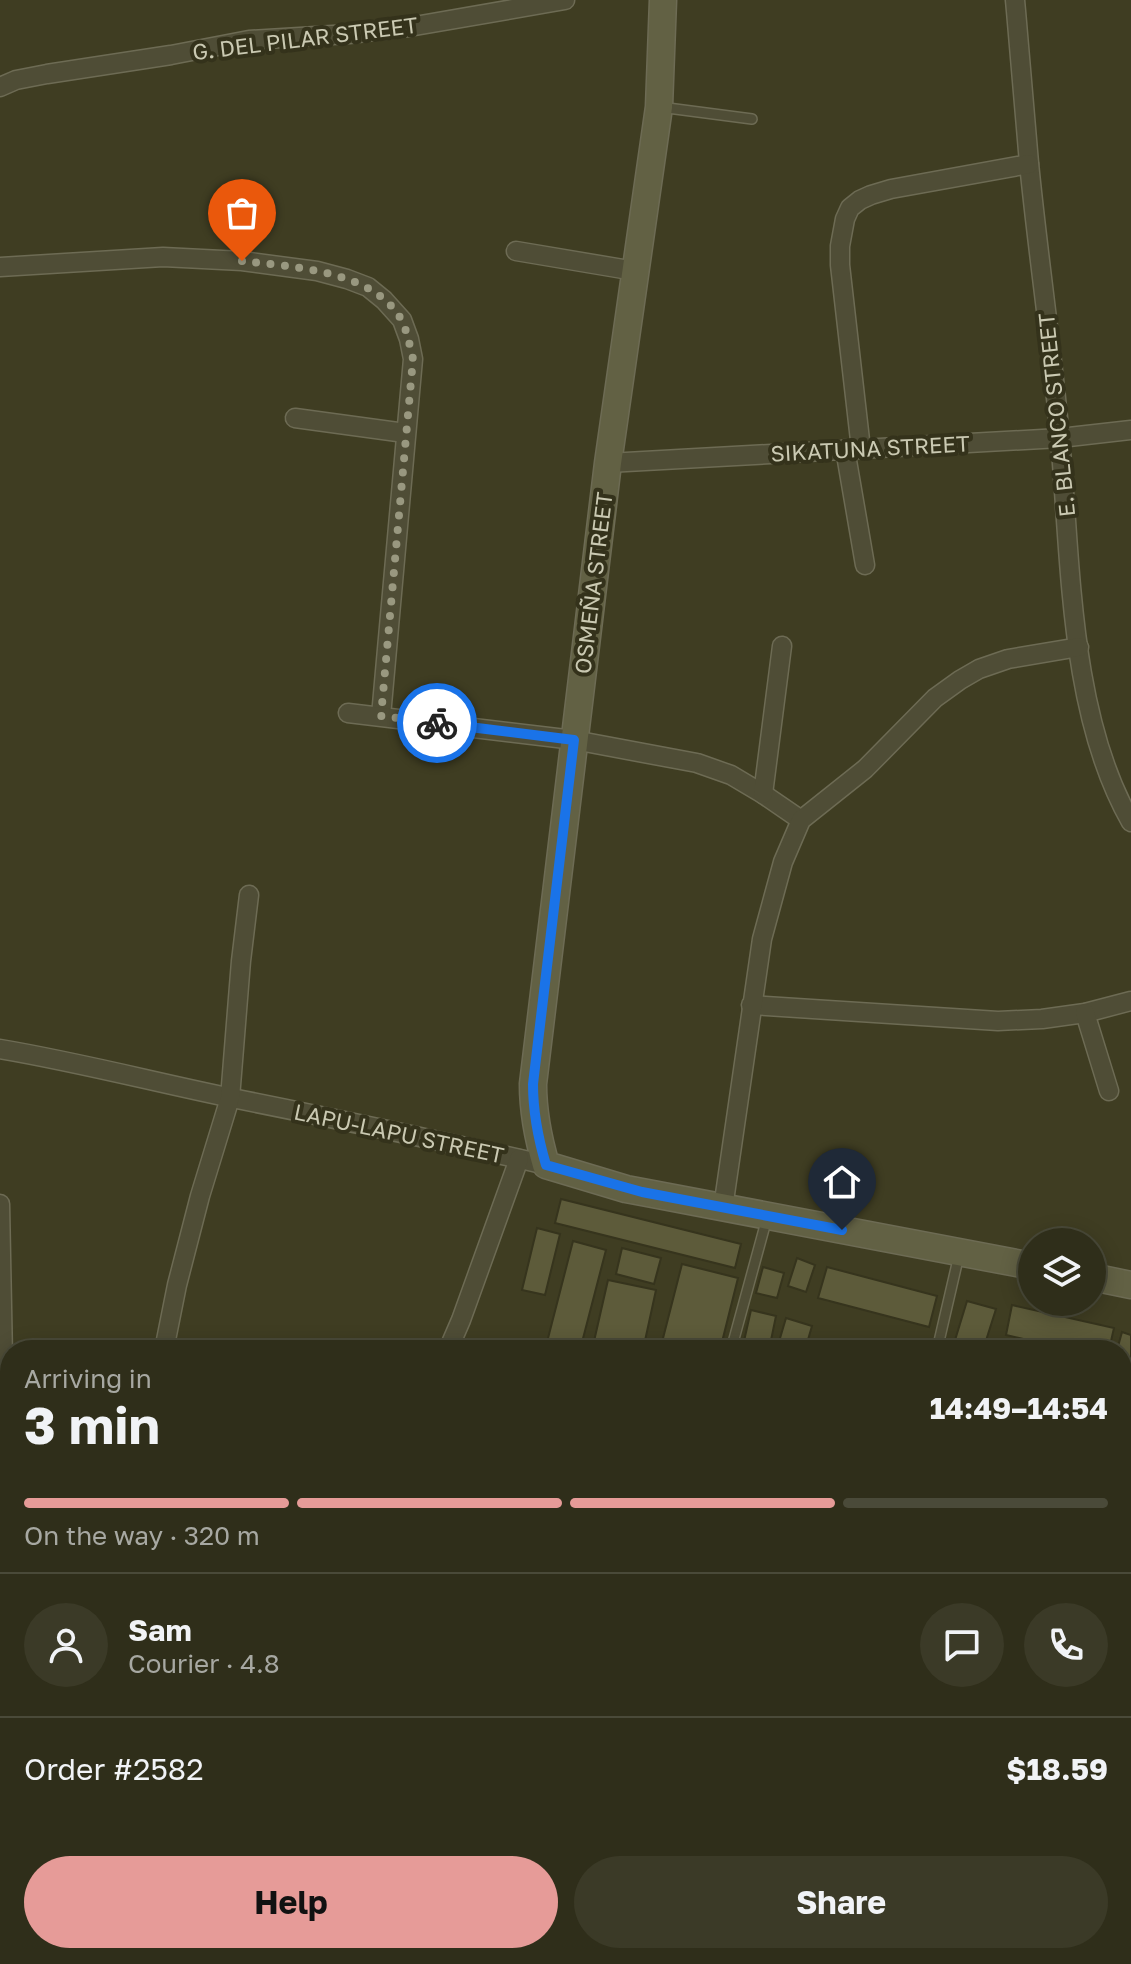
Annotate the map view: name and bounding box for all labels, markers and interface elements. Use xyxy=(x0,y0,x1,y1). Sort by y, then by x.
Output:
street label: G. DEL PILAR STREET xyxy=(191,11,420,65)
pin xyxy=(208,179,276,261)
icon: bag xyxy=(220,191,264,235)
street label: E. BLANCO STREET xyxy=(1032,311,1080,518)
street label: SIKATUNA STREET xyxy=(770,429,971,467)
street label: OSMEÑA STREET xyxy=(568,490,618,675)
courier xyxy=(397,683,477,763)
icon: bike xyxy=(415,701,459,745)
street label: LAPU-LAPU STREET xyxy=(292,1098,507,1169)
pin xyxy=(808,1148,876,1230)
icon: home xyxy=(820,1160,864,1204)
map controls xyxy=(1018,1228,1106,1316)
button: layers xyxy=(1018,1228,1106,1316)
text: Arriving in xyxy=(24,1363,152,1394)
text: 14:49–14:54 xyxy=(930,1390,1108,1426)
text: 3 min xyxy=(24,1393,160,1455)
text: On the way · 320 m xyxy=(24,1520,260,1551)
button: person xyxy=(24,1603,108,1687)
button: chat xyxy=(920,1603,1004,1687)
button: phone xyxy=(1024,1603,1108,1687)
text: Sam xyxy=(128,1612,192,1648)
text: Courier · 4.8 xyxy=(128,1648,280,1679)
text: Order #2582 xyxy=(24,1751,204,1787)
text: $18.59 xyxy=(1006,1751,1108,1787)
button: Help xyxy=(24,1856,558,1948)
button: Share xyxy=(574,1856,1108,1948)

